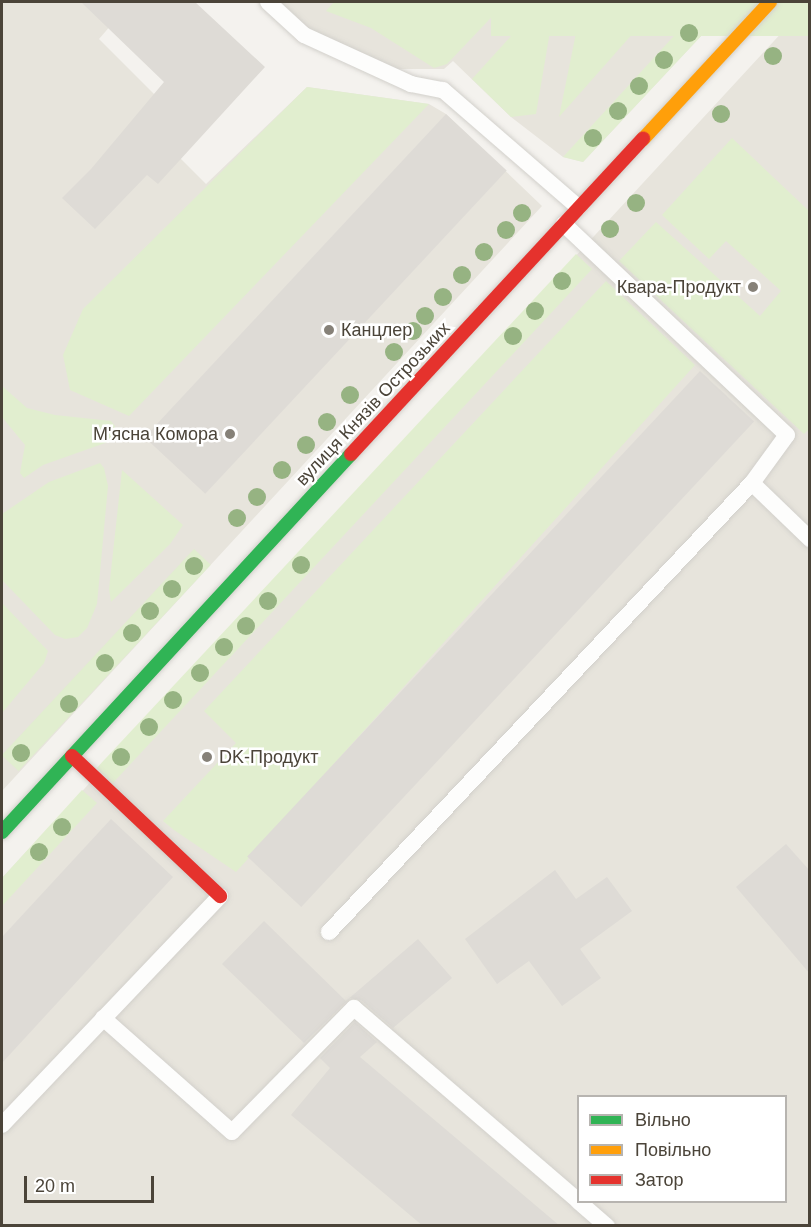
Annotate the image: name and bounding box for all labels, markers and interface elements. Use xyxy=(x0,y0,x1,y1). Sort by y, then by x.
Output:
place label: Квара-Продукт xyxy=(617,276,741,298)
marker: Квара-Продукт xyxy=(746,280,760,294)
street label: вулиця Князів Острозьких xyxy=(291,318,455,490)
place label: Канцлер xyxy=(341,319,412,341)
marker: Канцлер xyxy=(322,323,336,337)
place label: М'ясна Комора xyxy=(93,423,218,445)
marker: М'ясна Комора xyxy=(223,427,237,441)
place label: DK-Продукт xyxy=(219,746,318,768)
marker: DK-Продукт xyxy=(200,750,214,764)
legend xyxy=(577,1095,787,1203)
text: Вільно xyxy=(635,1110,691,1130)
text: Повільно xyxy=(635,1140,711,1160)
scale bar xyxy=(27,1164,158,1202)
text: Затор xyxy=(635,1170,684,1190)
text: 20 m xyxy=(35,1176,75,1196)

